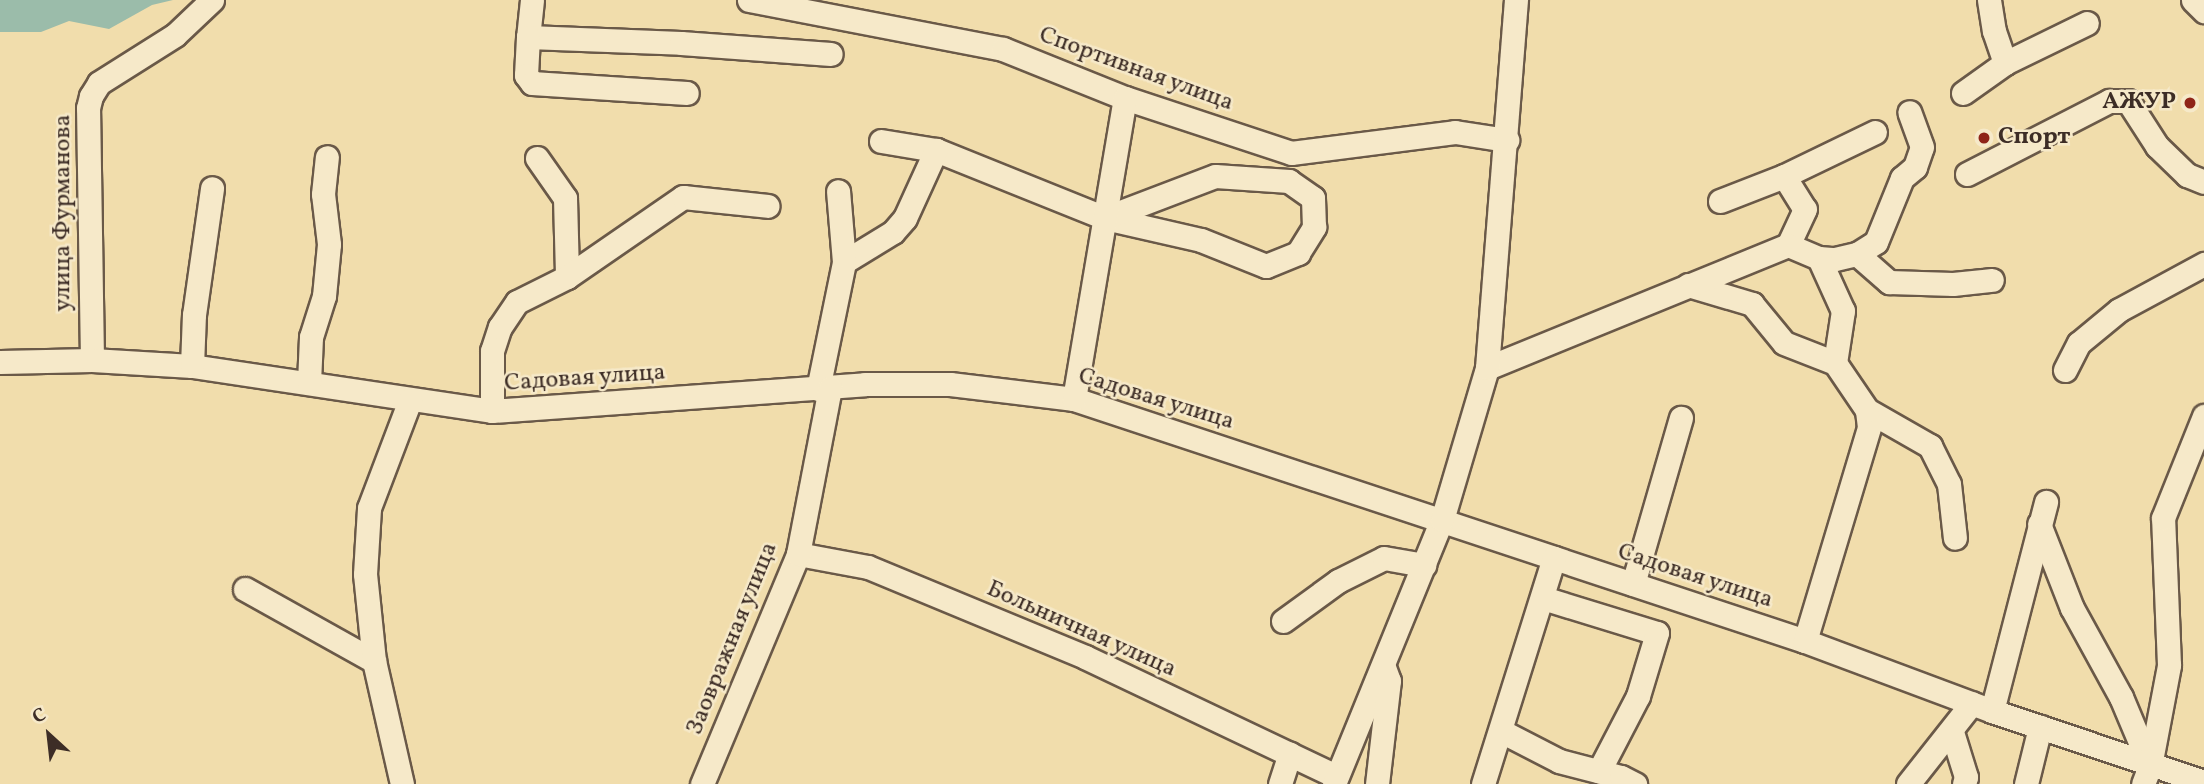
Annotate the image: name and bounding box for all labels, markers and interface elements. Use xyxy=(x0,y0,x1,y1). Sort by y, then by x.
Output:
street label: Спортивная улица xyxy=(1035,21,1237,119)
place label: АЖУР xyxy=(2102,89,2176,117)
marker: АЖУР xyxy=(2182,95,2198,111)
street label: улица Фурманова xyxy=(50,114,78,312)
place label: Спорт xyxy=(1998,124,2070,152)
marker: Спорт xyxy=(1976,130,1992,146)
street label: Садовая улица xyxy=(503,359,667,399)
street label: Садовая улица xyxy=(1074,363,1238,437)
street label: Заовражная улица xyxy=(681,538,785,740)
street label: Садовая улица xyxy=(1613,538,1777,616)
street label: Больничная улица xyxy=(981,575,1181,685)
north arrow xyxy=(14,700,84,770)
text: С xyxy=(28,702,51,731)

